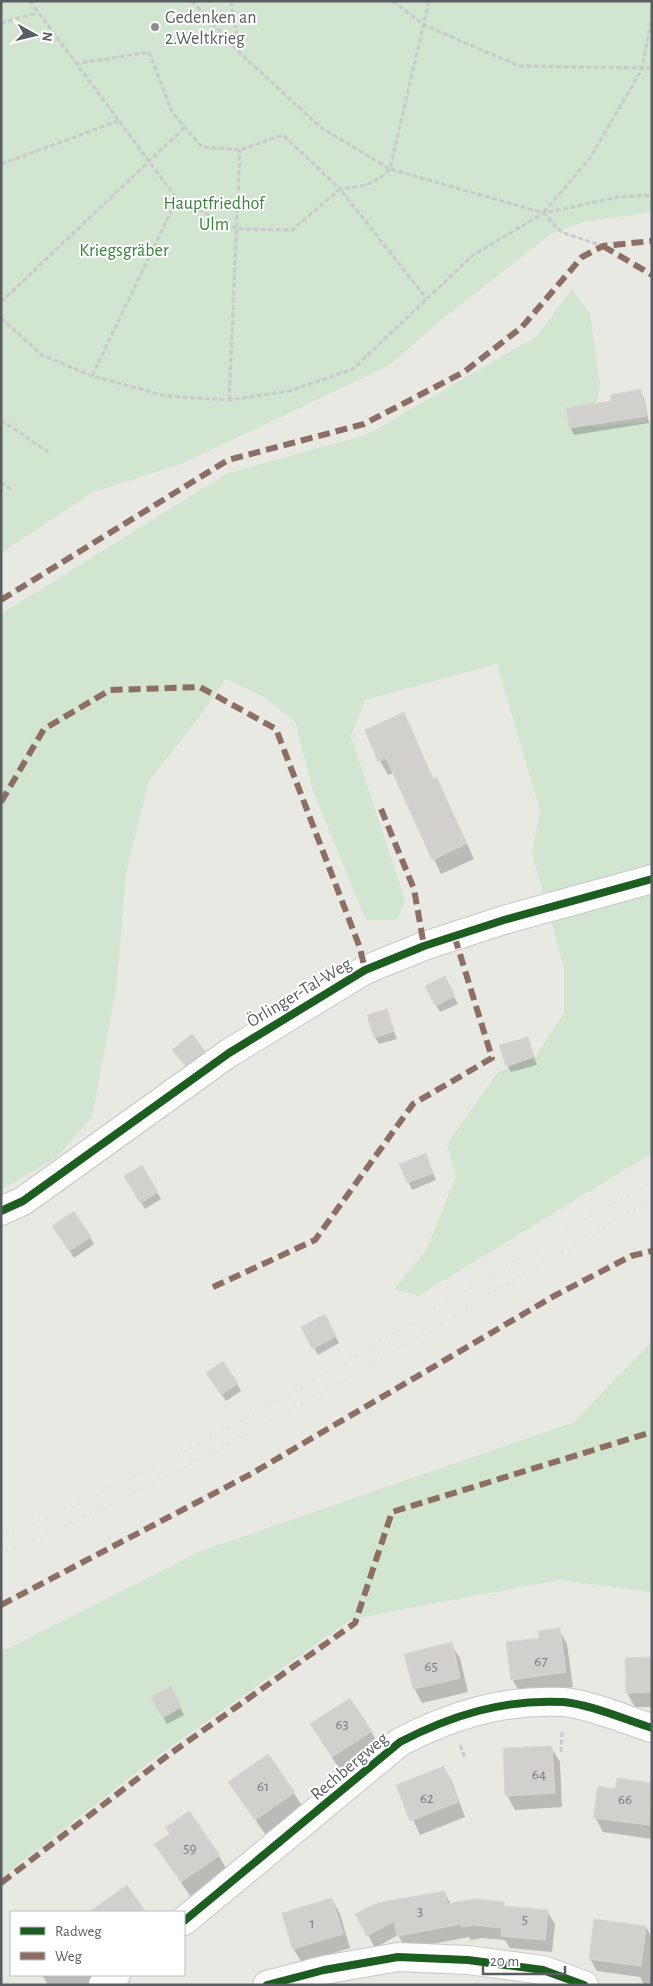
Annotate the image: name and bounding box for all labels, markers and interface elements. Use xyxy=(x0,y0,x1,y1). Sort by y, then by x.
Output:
place label: Gedenken an 2.Weltkrieg xyxy=(165,9,257,48)
north arrow xyxy=(10,10,60,60)
marker: Gedenken an 2.Weltkrieg xyxy=(149,21,161,33)
text: N xyxy=(39,31,54,42)
park label: Hauptfriedhof Ulm xyxy=(164,195,266,234)
park label: Kriegsgräber xyxy=(79,242,169,260)
street label: Örlinger-Tal-Weg xyxy=(243,953,355,1031)
house number: 67 xyxy=(534,1654,548,1669)
house number: 65 xyxy=(424,1659,438,1674)
house number: 63 xyxy=(335,1717,349,1732)
street label: Rechbergweg xyxy=(308,1729,392,1804)
house number: 64 xyxy=(532,1767,546,1782)
house number: 61 xyxy=(257,1779,269,1794)
house number: 62 xyxy=(420,1791,434,1806)
house number: 66 xyxy=(618,1792,632,1807)
house number: 59 xyxy=(183,1841,197,1856)
house number: 3 xyxy=(417,1904,423,1919)
legend xyxy=(10,1911,185,1976)
house number: 5 xyxy=(522,1912,528,1927)
house number: 1 xyxy=(309,1916,315,1931)
text: Radweg xyxy=(55,1924,102,1939)
scale bar xyxy=(483,1944,566,1976)
text: Weg xyxy=(55,1949,83,1964)
text: 20 m xyxy=(490,1954,519,1969)

